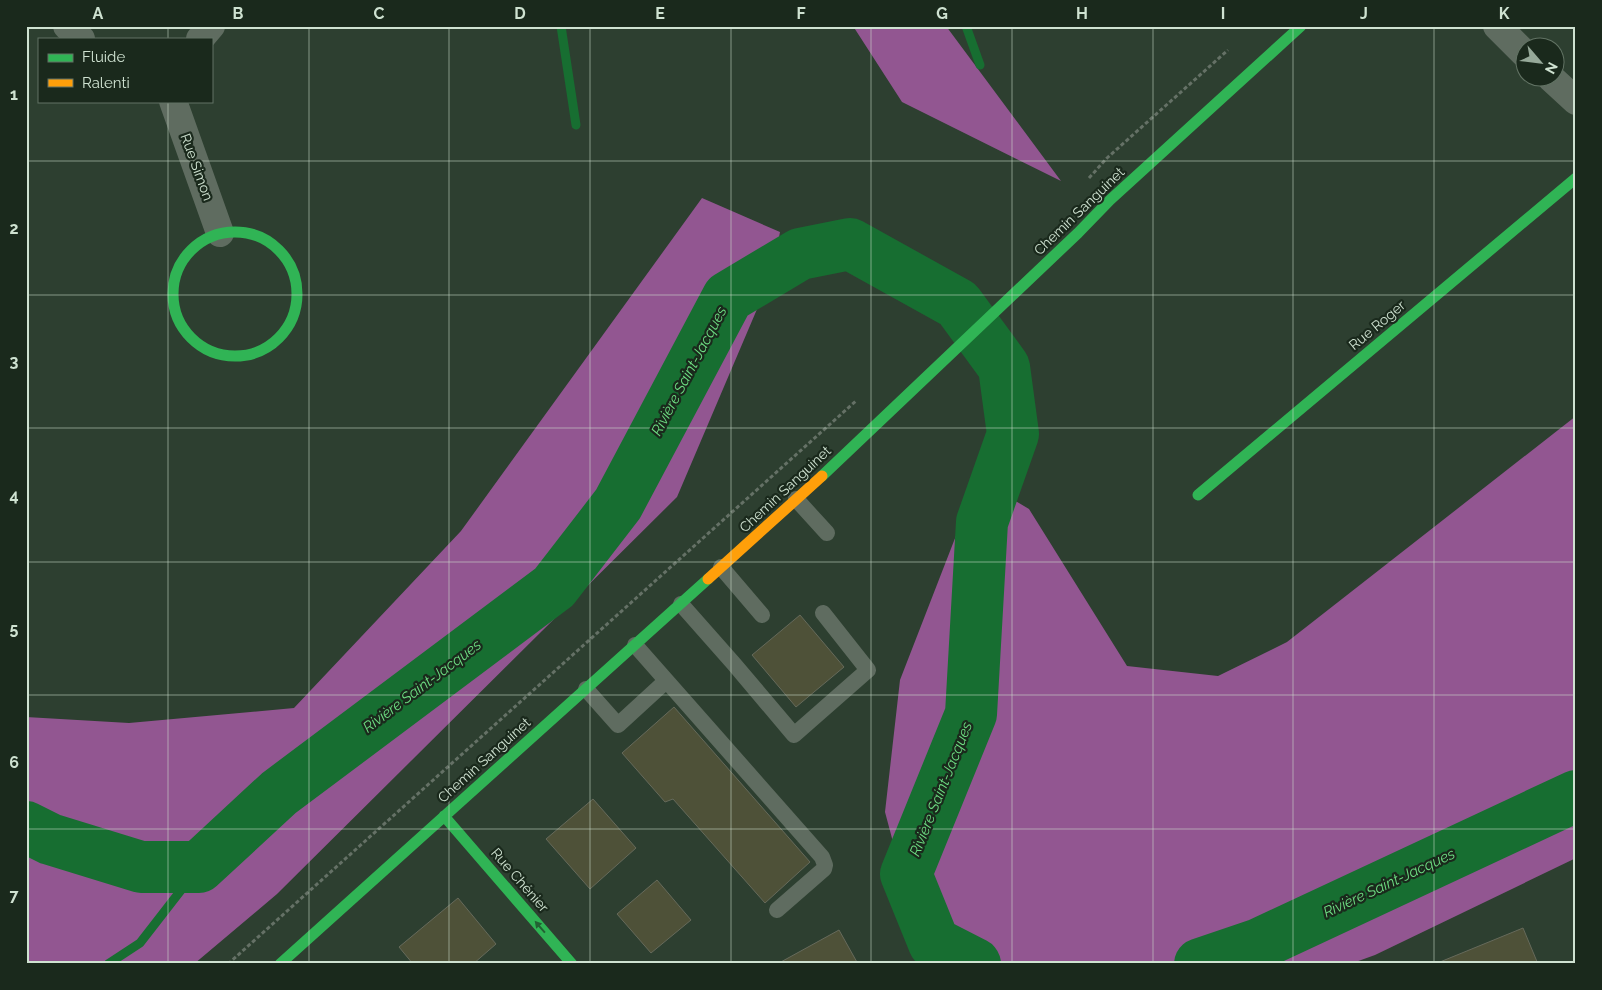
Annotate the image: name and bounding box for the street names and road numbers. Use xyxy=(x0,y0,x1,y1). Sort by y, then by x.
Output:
street label: Rue Simon xyxy=(178,131,216,203)
street label: Chemin Sanguinet xyxy=(1031,164,1128,258)
street label: Rue Roger xyxy=(1346,297,1408,353)
street label: Chemin Sanguinet xyxy=(736,442,834,535)
street label: Chemin Sanguinet xyxy=(434,714,534,806)
street label: Rue Chénier xyxy=(488,845,552,915)

